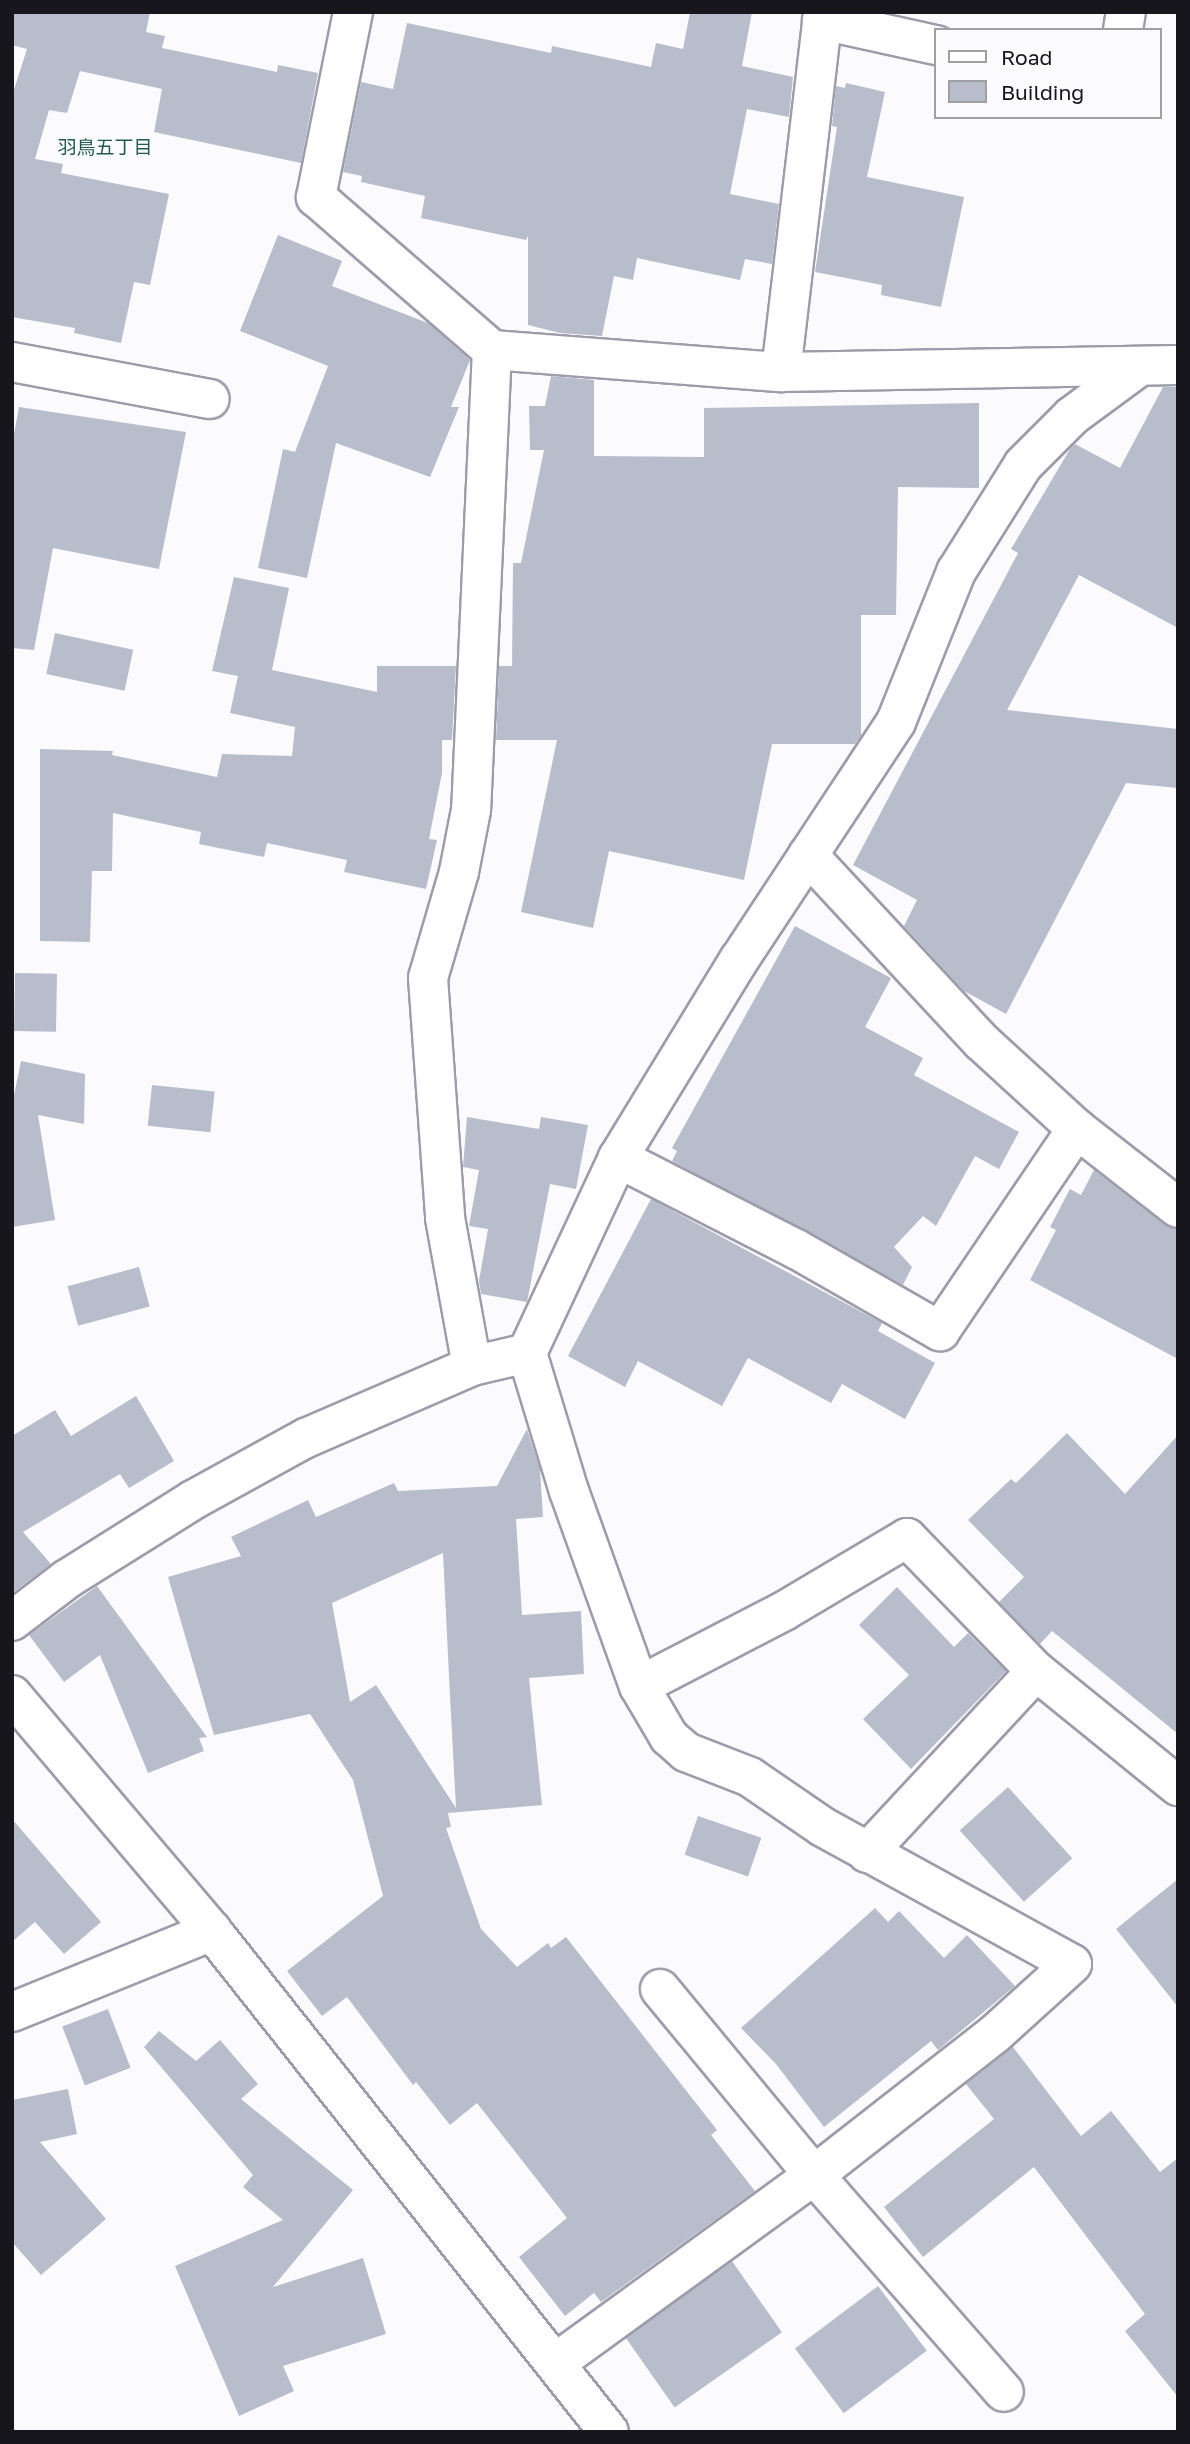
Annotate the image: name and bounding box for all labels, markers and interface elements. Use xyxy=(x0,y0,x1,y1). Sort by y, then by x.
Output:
legend xyxy=(934,28,1162,119)
text: Road xyxy=(1001,44,1052,70)
text: Building xyxy=(1001,79,1084,105)
district label: 羽鳥五丁目 xyxy=(58,136,152,158)

